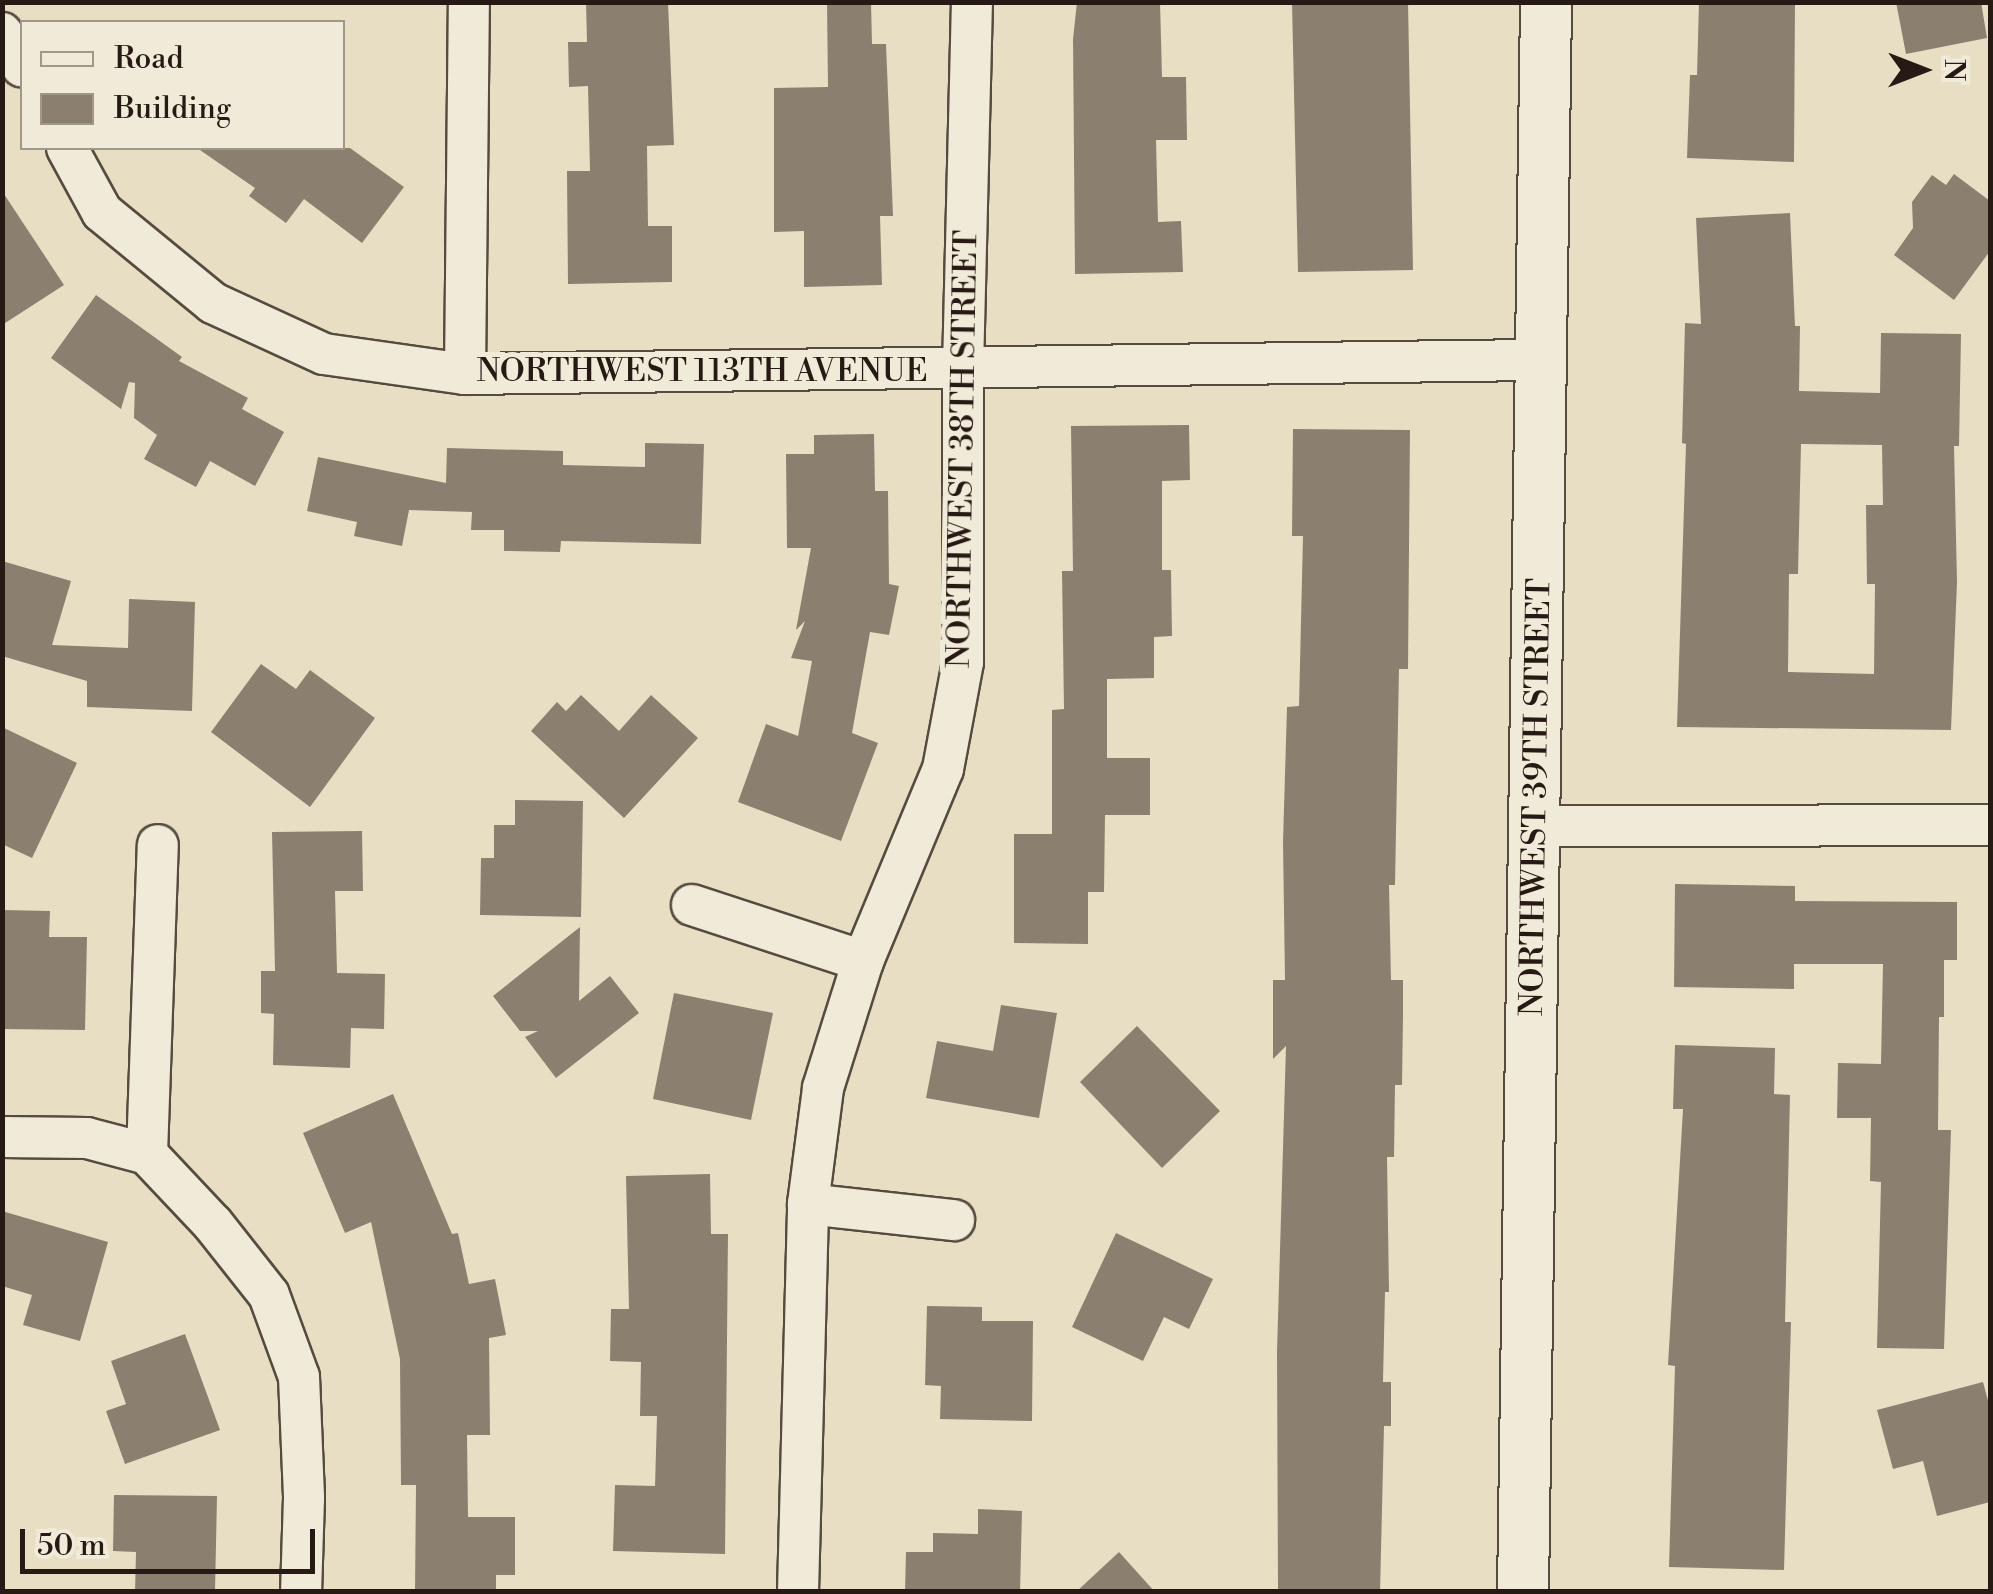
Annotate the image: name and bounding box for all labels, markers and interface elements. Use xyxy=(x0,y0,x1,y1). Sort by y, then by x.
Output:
legend xyxy=(20,20,345,150)
north arrow xyxy=(1873,20,1973,120)
text: Road xyxy=(114,40,184,78)
text: N xyxy=(1936,59,1971,81)
text: Building xyxy=(114,90,231,128)
street label: NORTHWEST 38TH STREET xyxy=(940,230,986,668)
street label: NORTHWEST 113TH AVENUE xyxy=(476,352,928,390)
street label: NORTHWEST 39TH STREET xyxy=(1513,578,1559,1016)
scale bar xyxy=(25,1509,320,1571)
text: 50 m xyxy=(37,1527,106,1565)

